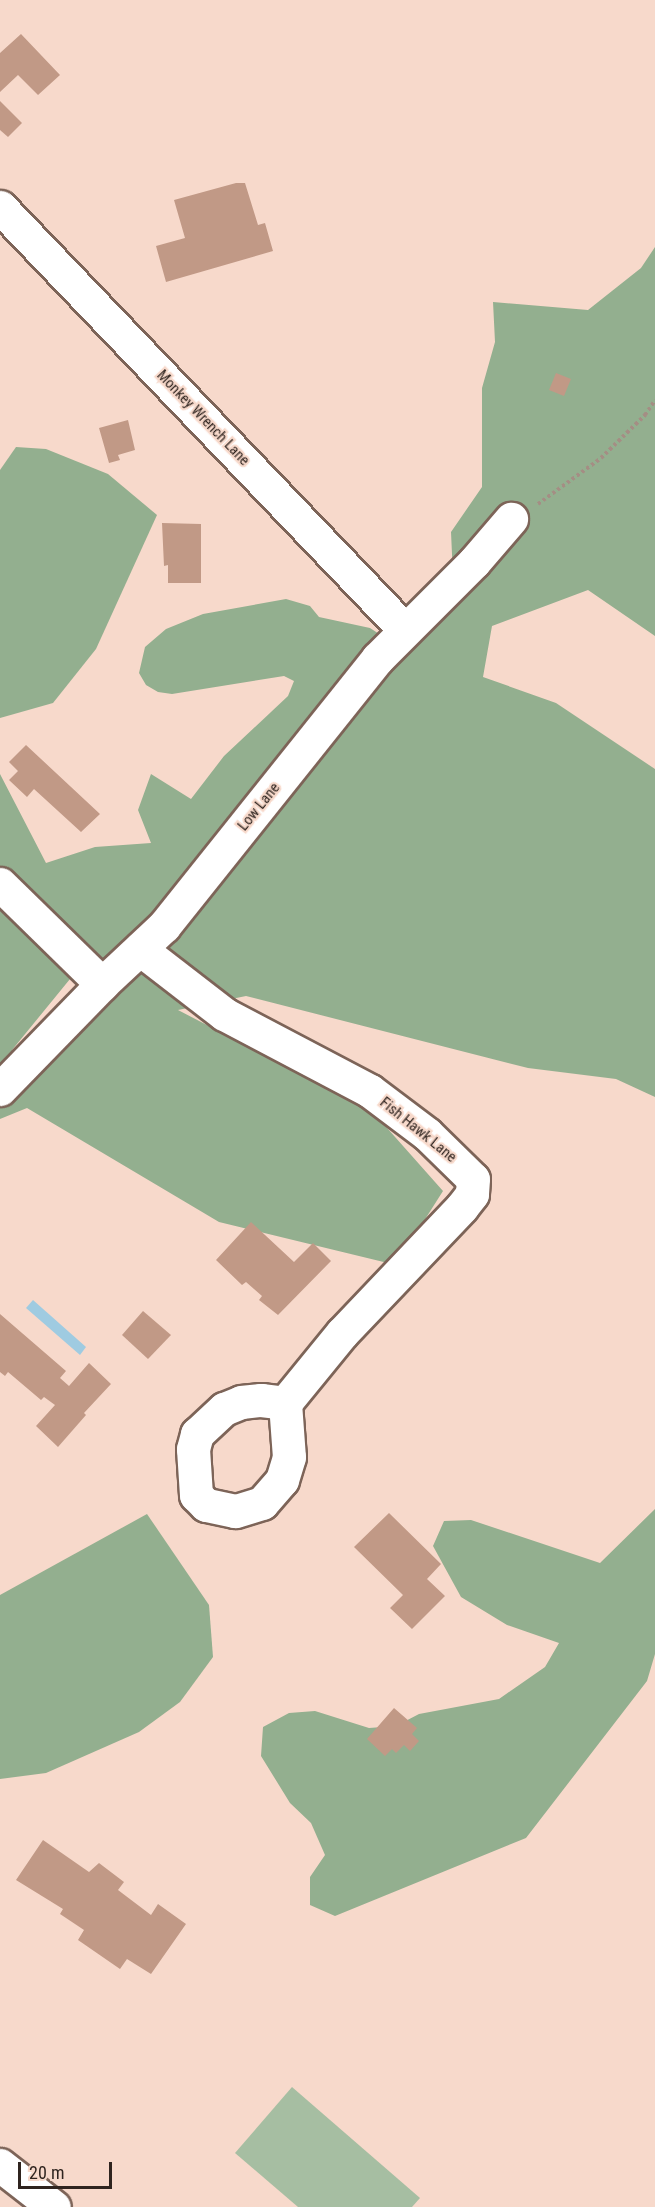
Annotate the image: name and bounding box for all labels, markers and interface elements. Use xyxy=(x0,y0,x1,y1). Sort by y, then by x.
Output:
street label: Monkey Wrench Lane xyxy=(153,367,253,469)
street label: Low Lane xyxy=(234,779,284,835)
street label: Fish Hawk Lane xyxy=(376,1094,460,1166)
scale bar xyxy=(21,2150,116,2188)
text: 20 m xyxy=(29,2162,64,2183)

